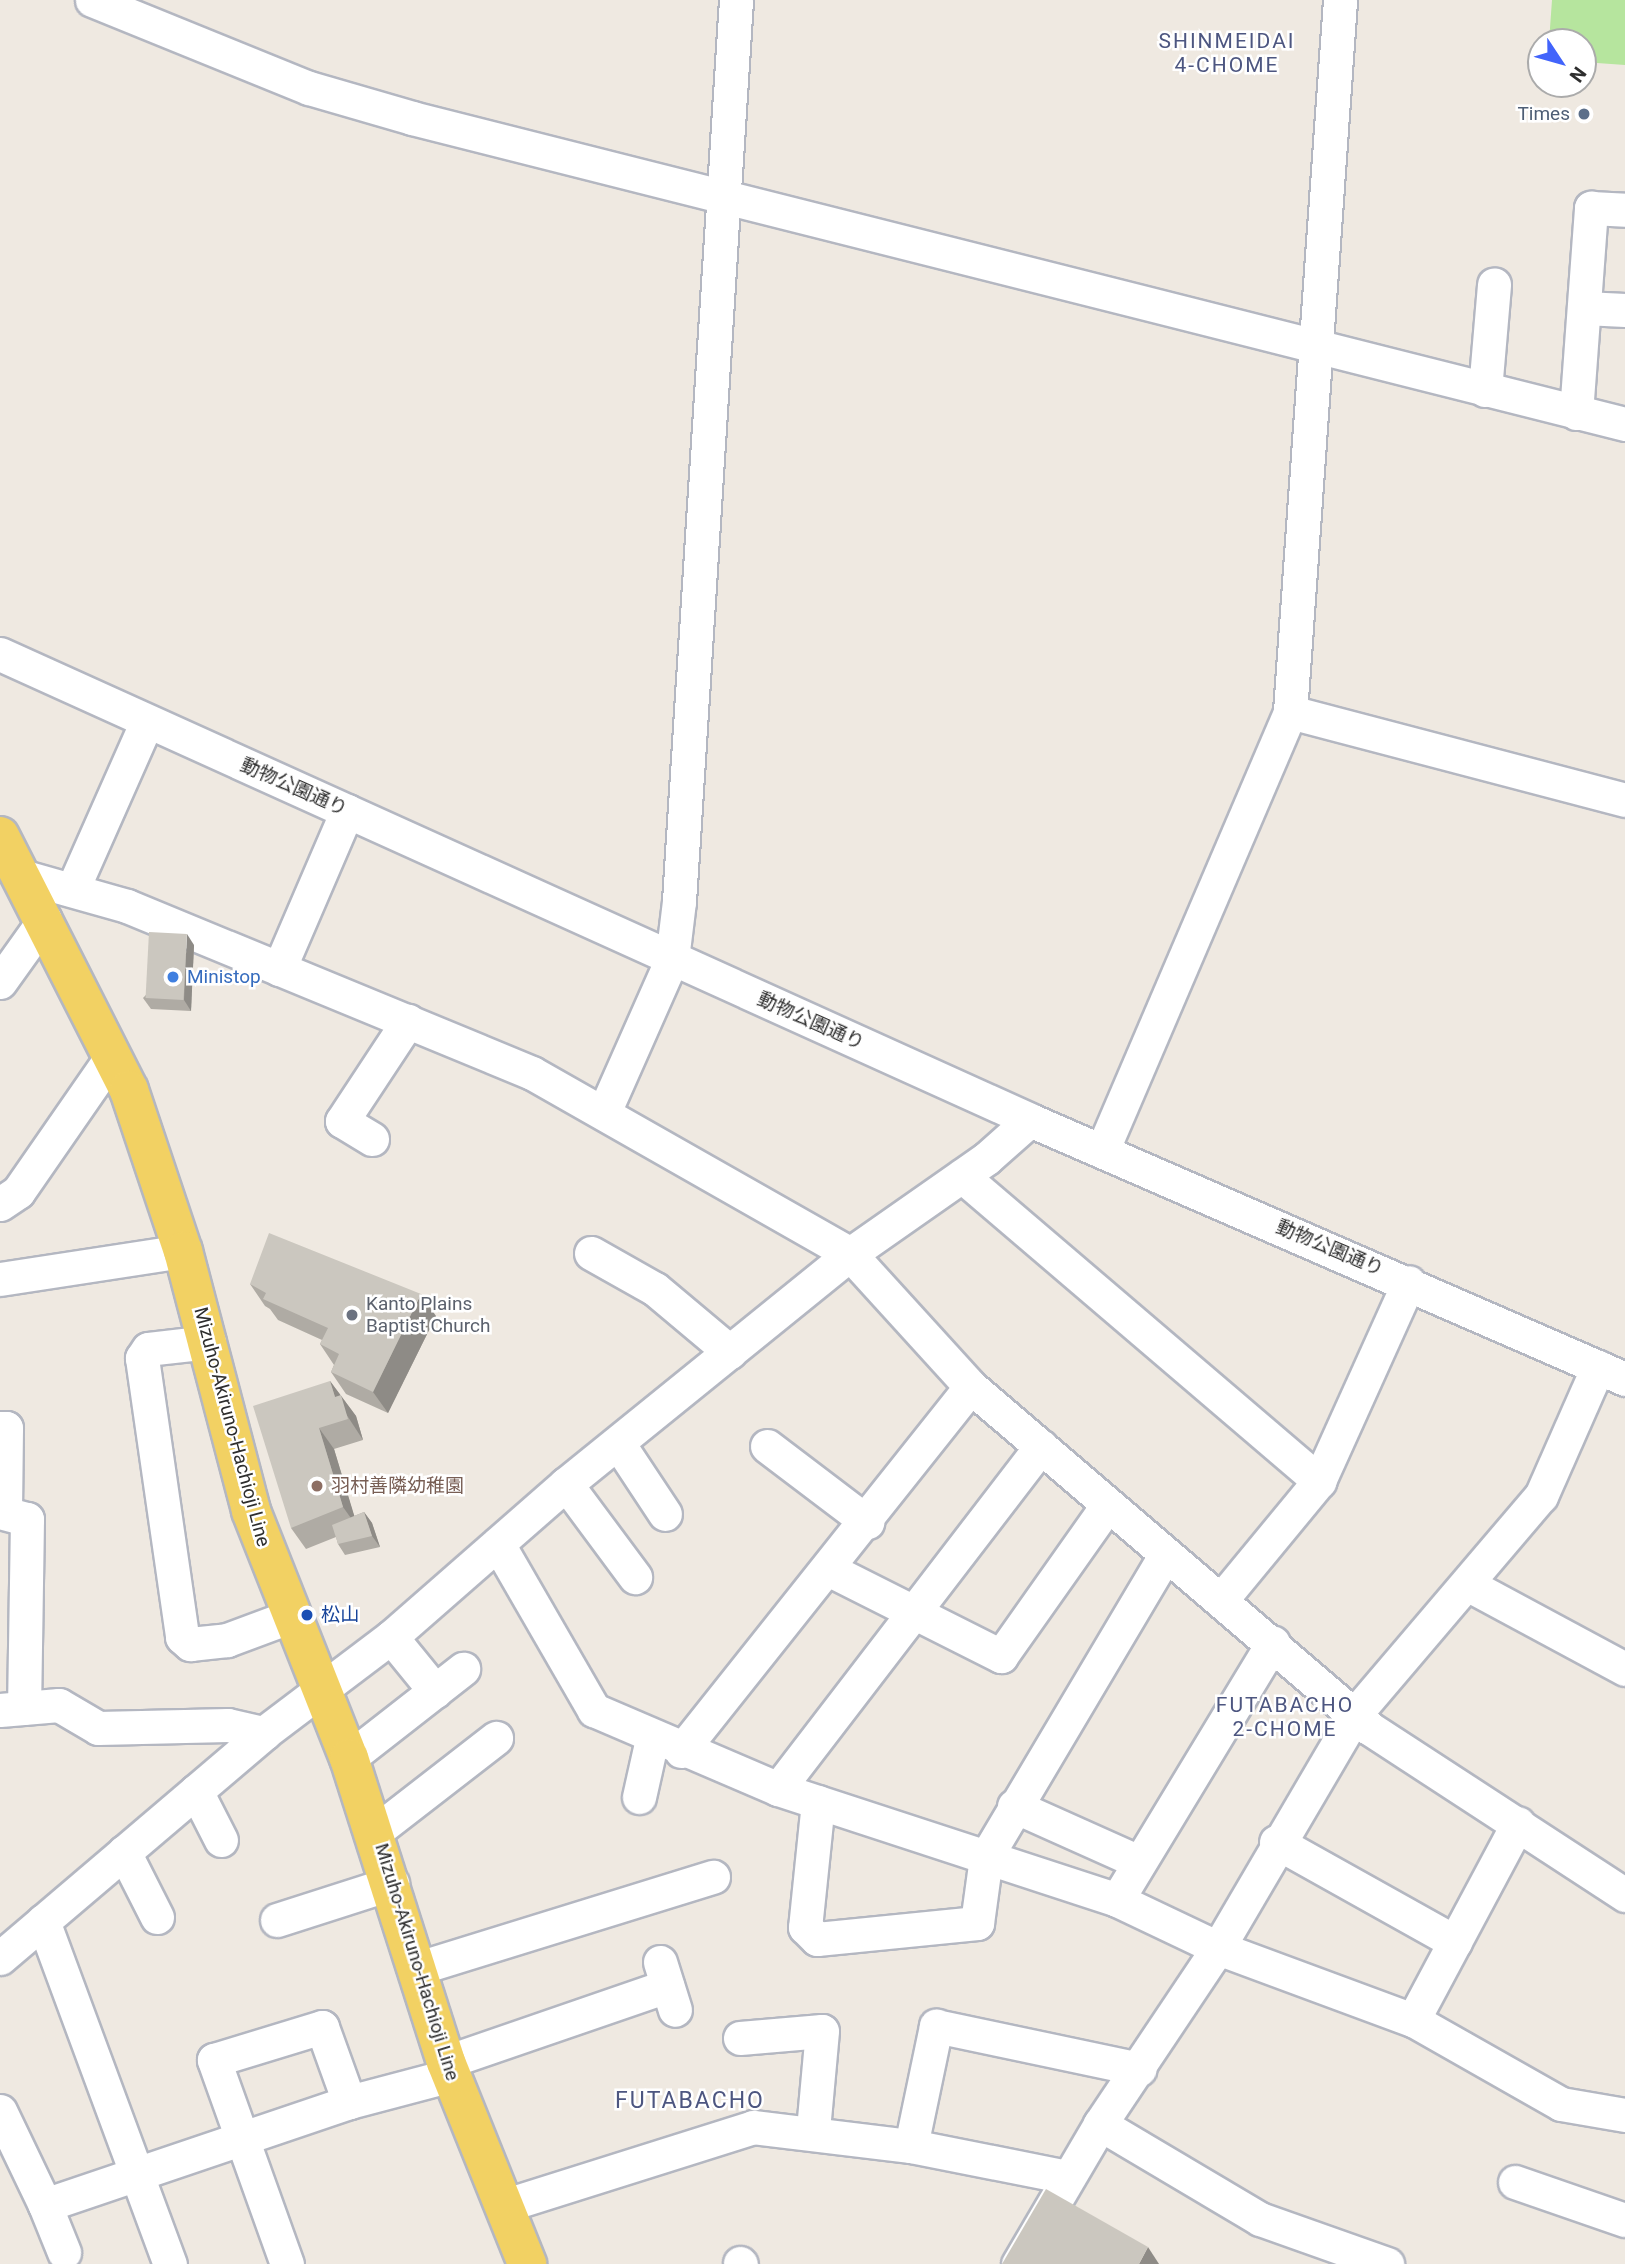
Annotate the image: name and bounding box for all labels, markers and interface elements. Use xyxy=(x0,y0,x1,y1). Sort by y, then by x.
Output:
district label: SHINMEIDAI 4-CHOME xyxy=(1160,28,1294,78)
north arrow xyxy=(1527,28,1597,98)
text: N xyxy=(1565,62,1591,87)
place label: Times xyxy=(1517,103,1570,125)
marker: Times xyxy=(1576,106,1592,122)
street label: 動物公園通り xyxy=(237,753,351,821)
place label: Ministop xyxy=(187,966,261,988)
marker: Ministop xyxy=(165,969,181,985)
street label: 動物公園通り xyxy=(754,987,868,1055)
street label: 動物公園通り xyxy=(1273,1215,1387,1281)
place label: Kanto Plains Baptist Church xyxy=(366,1293,490,1337)
street label: Mizuho-Akiruno-Hachioji Line xyxy=(189,1305,275,1549)
marker: Kanto Plains Baptist Church xyxy=(344,1307,360,1323)
place label: 羽村善隣幼稚園 xyxy=(331,1475,464,1497)
marker: 羽村善隣幼稚園 xyxy=(309,1478,325,1494)
place label: 松山 xyxy=(321,1604,359,1626)
marker: 松山 xyxy=(299,1607,315,1623)
district label: FUTABACHO 2-CHOME xyxy=(1217,1692,1353,1742)
street label: Mizuho-Akiruno-Hachioji Line xyxy=(370,1841,464,2083)
district label: FUTABACHO xyxy=(616,2087,764,2115)

